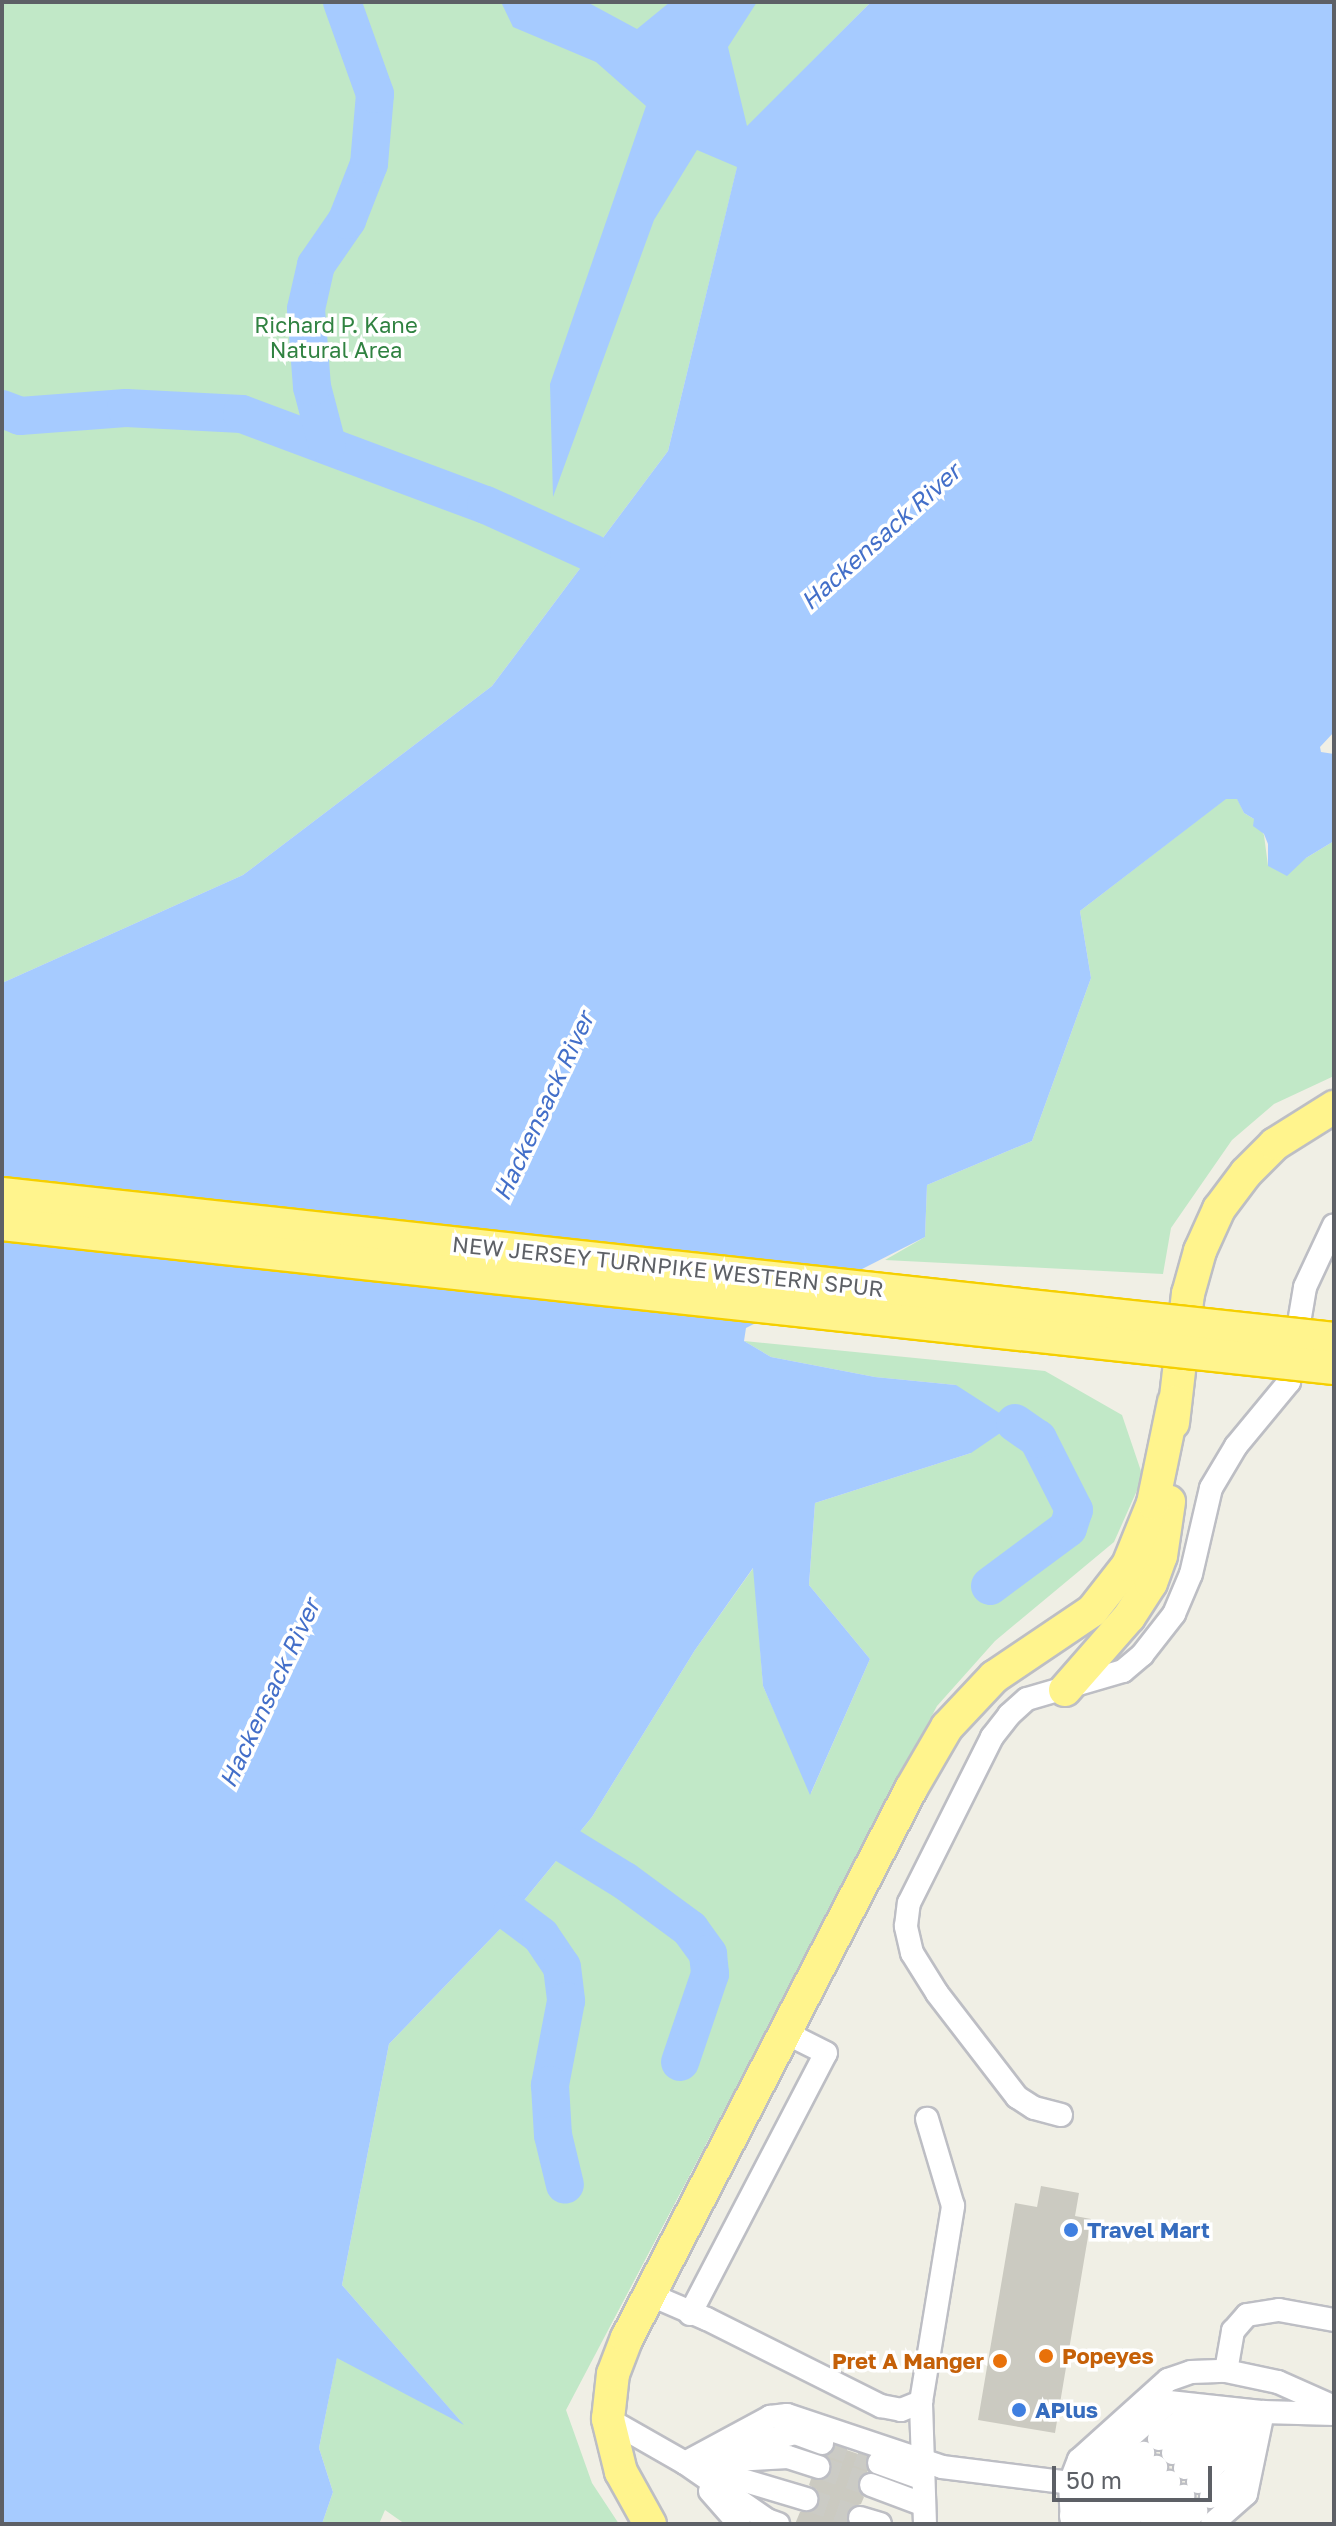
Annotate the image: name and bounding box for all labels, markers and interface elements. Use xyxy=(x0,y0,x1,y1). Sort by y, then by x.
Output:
park label: Richard P. Kane Natural Area xyxy=(254,311,418,362)
water label: Hackensack River xyxy=(794,457,966,615)
water label: Hackensack River xyxy=(487,1007,599,1205)
street label: NEW JERSEY TURNPIKE WESTERN SPUR xyxy=(451,1230,885,1302)
water label: Hackensack River xyxy=(213,1594,325,1792)
place label: Travel Mart xyxy=(1087,2217,1210,2243)
marker: Travel Mart xyxy=(1062,2221,1080,2239)
place label: Popeyes xyxy=(1062,2343,1154,2369)
marker: Popeyes xyxy=(1037,2347,1055,2365)
place label: Pret A Manger xyxy=(832,2348,984,2374)
marker: Pret A Manger xyxy=(991,2352,1009,2370)
place label: APlus xyxy=(1035,2397,1098,2423)
marker: APlus xyxy=(1010,2401,1028,2419)
scale bar xyxy=(1056,2450,1216,2500)
text: 50 m xyxy=(1066,2465,1122,2494)

